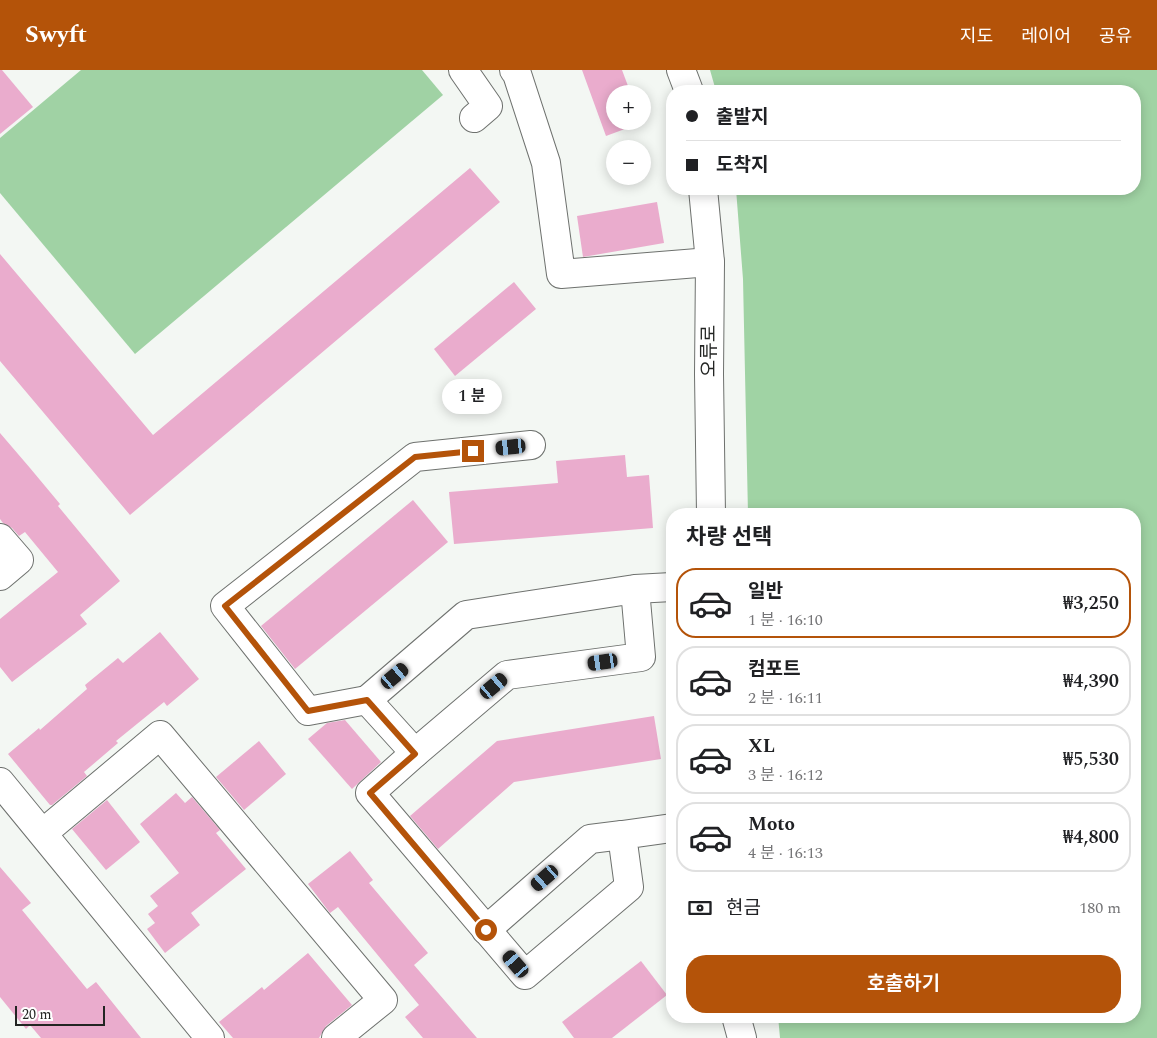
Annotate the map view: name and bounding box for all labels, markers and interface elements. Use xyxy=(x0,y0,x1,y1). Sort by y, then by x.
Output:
text: Swyft xyxy=(25,17,87,53)
text: 지도 xyxy=(960,23,993,50)
text: 레이어 xyxy=(1021,23,1071,50)
text: 공유 xyxy=(1099,23,1132,50)
map controls xyxy=(606,85,651,185)
button: + xyxy=(606,85,651,130)
text: 출발지 xyxy=(716,103,768,132)
button: − xyxy=(606,140,651,185)
text: 도착지 xyxy=(716,151,768,180)
street label: 오류로 xyxy=(695,325,724,377)
callout: 1 분 xyxy=(443,378,503,414)
text: 1 분 xyxy=(458,384,486,408)
car xyxy=(495,438,526,456)
route end xyxy=(462,440,484,462)
text: 차량 선택 xyxy=(686,521,772,554)
text: 일반 xyxy=(748,577,783,606)
icon: car xyxy=(688,581,733,626)
text: ₩3,250 xyxy=(1063,589,1119,618)
text: 1 분 · 16:10 xyxy=(748,608,823,632)
car xyxy=(587,652,618,672)
text: 컴포트 xyxy=(748,655,800,684)
icon: car xyxy=(688,659,733,704)
car xyxy=(378,661,411,691)
text: ₩4,390 xyxy=(1063,667,1119,696)
car xyxy=(477,671,510,701)
text: 2 분 · 16:11 xyxy=(748,686,823,710)
text: XL xyxy=(748,732,775,761)
icon: car xyxy=(688,737,733,782)
text: ₩5,530 xyxy=(1063,745,1119,774)
text: 3 분 · 16:12 xyxy=(748,763,823,787)
text: Moto xyxy=(748,810,795,839)
icon: car xyxy=(688,815,733,860)
text: ₩4,800 xyxy=(1063,823,1119,852)
text: 4 분 · 16:13 xyxy=(748,841,823,865)
car xyxy=(528,862,561,894)
icon: cash xyxy=(686,894,714,922)
text: 현금 xyxy=(726,894,761,923)
text: 180 m xyxy=(1079,896,1121,920)
route start xyxy=(475,919,497,941)
car xyxy=(500,948,531,980)
button: 호출하기 xyxy=(686,955,1121,1013)
scale bar xyxy=(15,1003,105,1026)
text: 20 m xyxy=(22,1004,52,1025)

